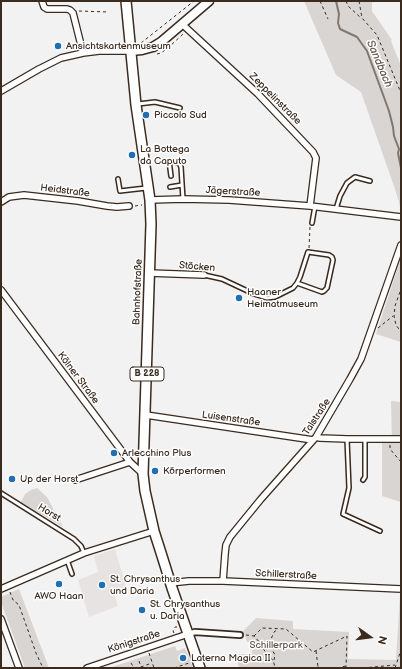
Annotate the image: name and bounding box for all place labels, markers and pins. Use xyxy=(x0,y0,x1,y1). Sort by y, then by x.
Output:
place label: Ansichtskartenmuseum xyxy=(66,40,171,52)
marker: Ansichtskartenmuseum xyxy=(53,41,63,51)
place label: Piccolo Sud xyxy=(154,109,207,121)
marker: Piccolo Sud xyxy=(141,110,151,120)
place label: La Bottega da Caputo xyxy=(140,143,189,166)
marker: La Bottega da Caputo xyxy=(127,150,137,160)
place label: Haaner Heimatmuseum xyxy=(247,286,318,310)
marker: Haaner Heimatmuseum xyxy=(234,293,244,303)
place label: Arlecchino Plus xyxy=(122,447,191,459)
marker: Arlecchino Plus xyxy=(109,448,119,458)
place label: Körperformen xyxy=(163,465,226,477)
marker: Körperformen xyxy=(150,466,160,476)
place label: Up der Horst xyxy=(20,473,78,485)
marker: Up der Horst xyxy=(7,474,17,484)
place label: St. Chrysanthus und Daria xyxy=(110,573,180,596)
marker: AWO Haan xyxy=(54,579,64,589)
marker: St. Chrysanthus und Daria xyxy=(97,580,107,590)
place label: AWO Haan xyxy=(35,590,83,602)
place label: St. Chrysanthus u. Daria xyxy=(150,598,220,622)
marker: St. Chrysanthus u. Daria xyxy=(137,605,147,615)
place label: Laterna Magica II xyxy=(191,652,271,664)
marker: Laterna Magica II xyxy=(178,653,188,663)

